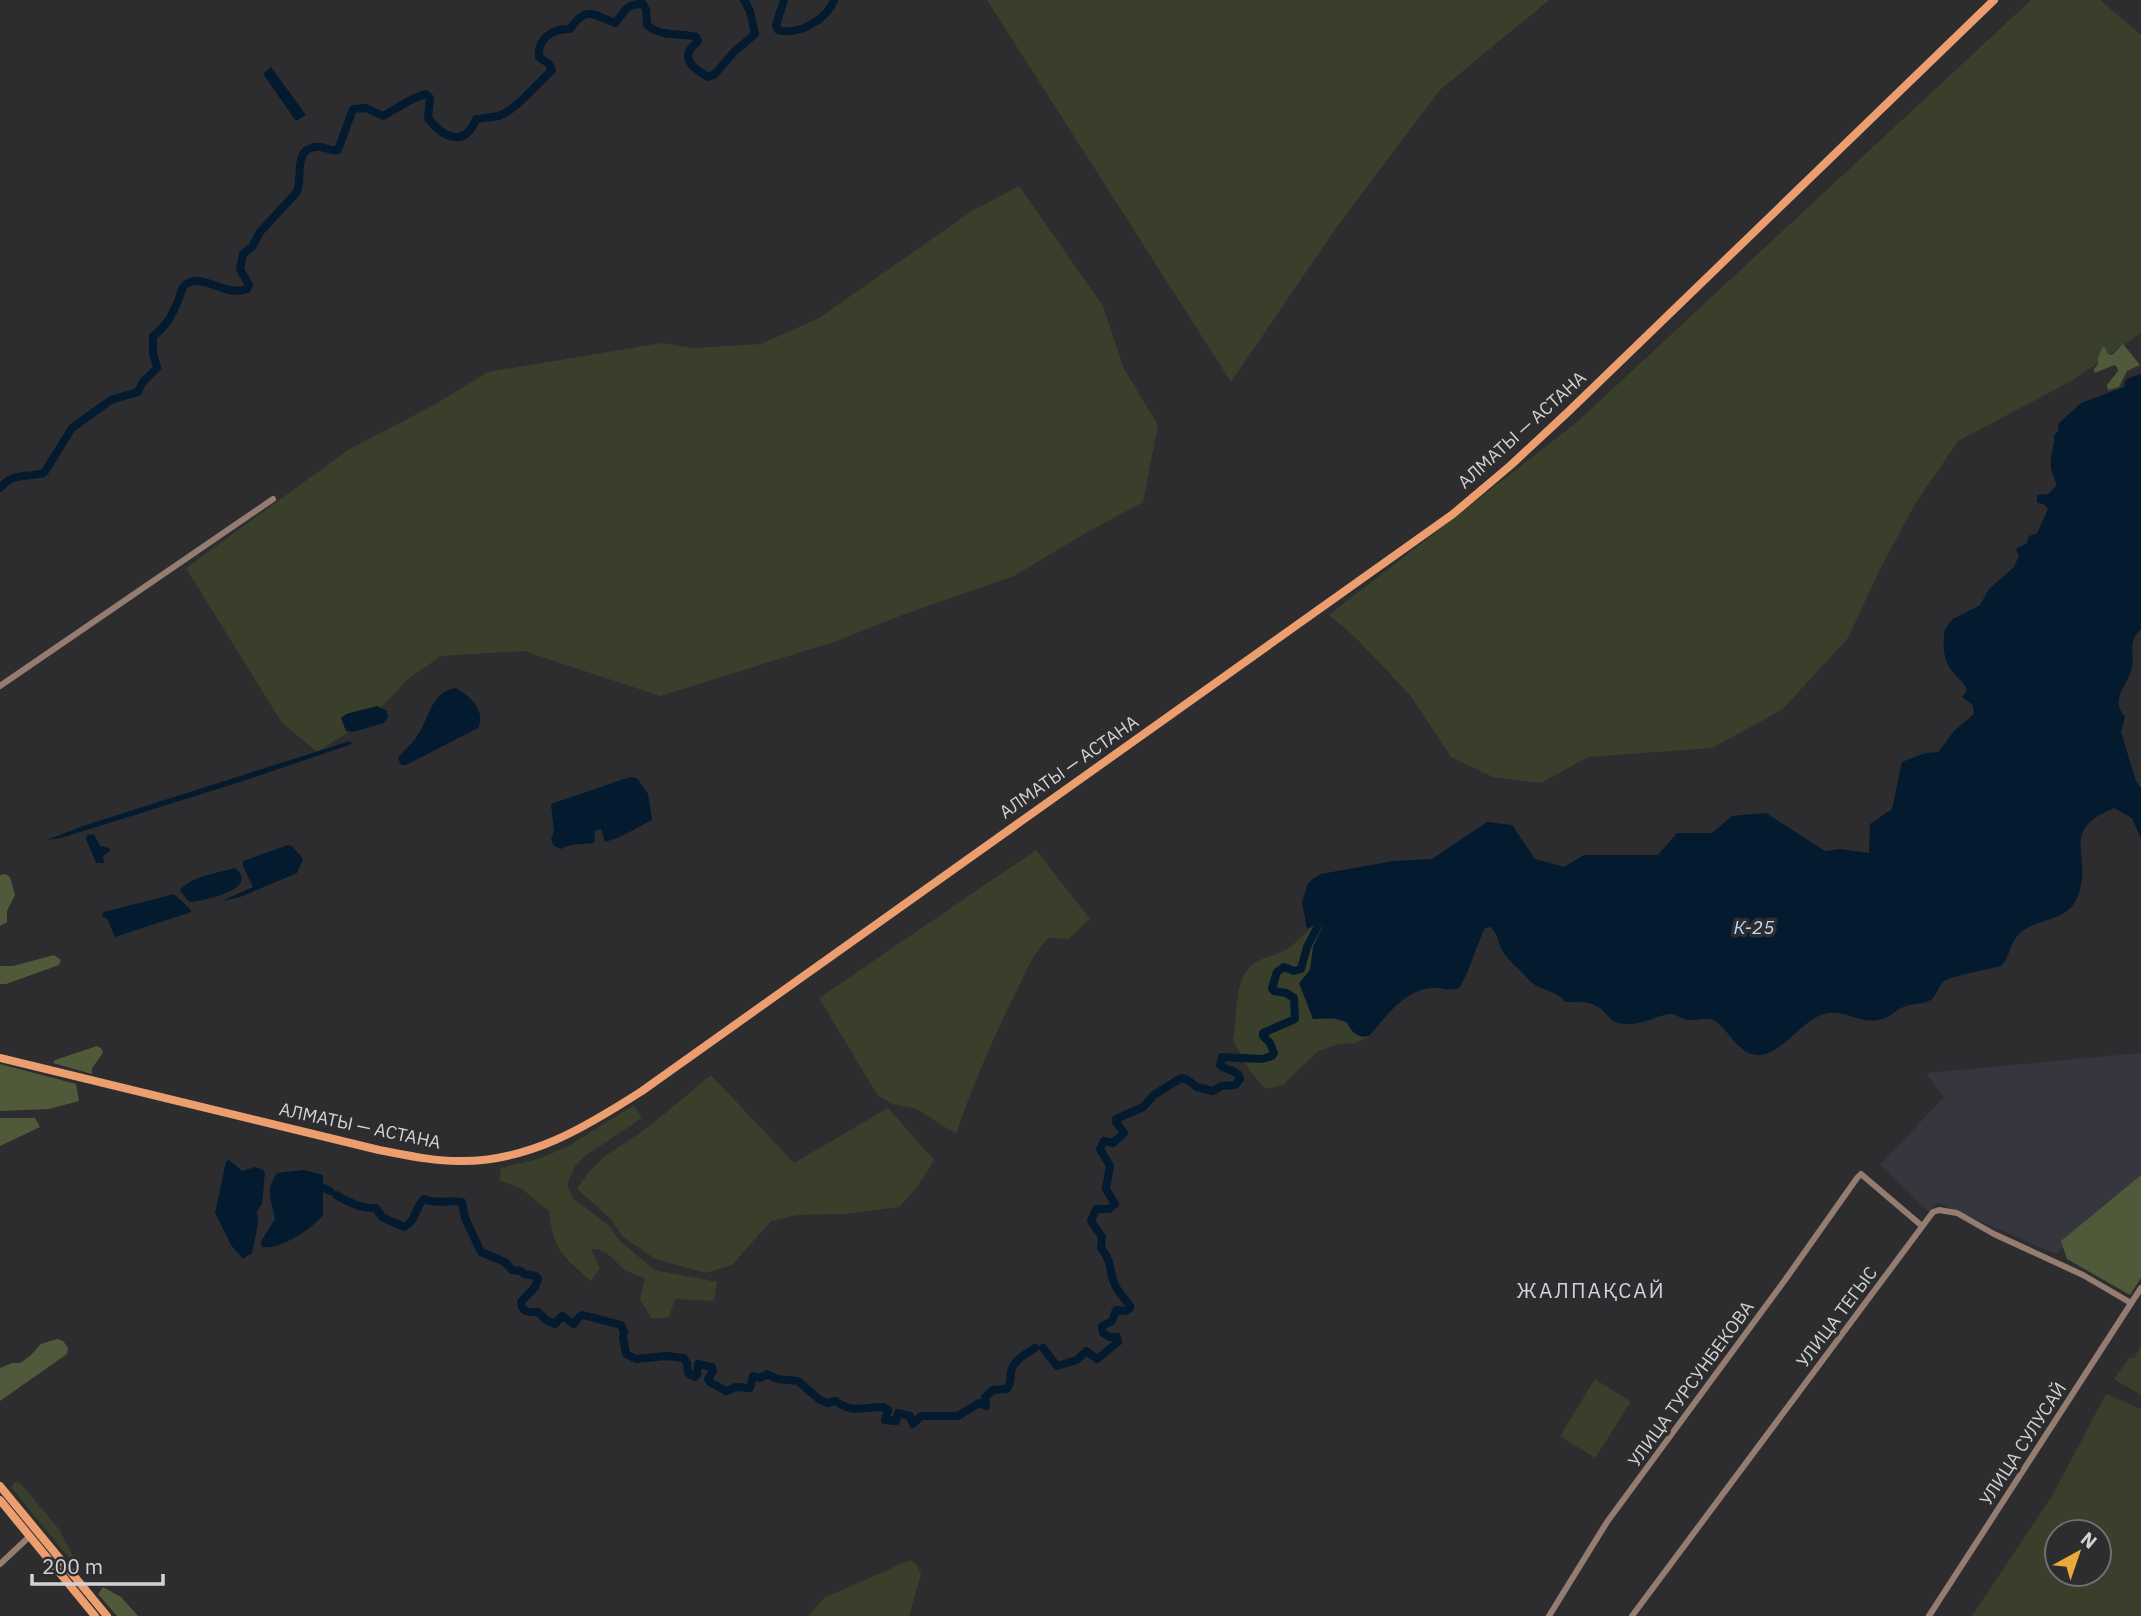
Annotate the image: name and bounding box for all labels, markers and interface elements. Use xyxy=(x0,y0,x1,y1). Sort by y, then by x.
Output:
street label: АЛМАТЫ — АСТАНА xyxy=(1453,366,1591,493)
street label: АЛМАТЫ — АСТАНА xyxy=(995,710,1143,823)
water label: К-25 xyxy=(1733,915,1775,939)
street label: АЛМАТЫ — АСТАНА xyxy=(277,1097,444,1154)
street label: УЛИЦА ТЕГЫС xyxy=(1791,1262,1882,1372)
district label: ЖАЛПАҚСАЙ xyxy=(1516,1276,1666,1304)
street label: УЛИЦА ТУРСУНБЕКОВА xyxy=(1623,1296,1759,1471)
street label: УЛИЦА СУЛУСАЙ xyxy=(1974,1378,2071,1510)
north arrow xyxy=(2043,1518,2113,1588)
text: N xyxy=(2076,1526,2102,1554)
scale bar xyxy=(32,1542,163,1586)
text: 200 m xyxy=(42,1552,103,1580)

